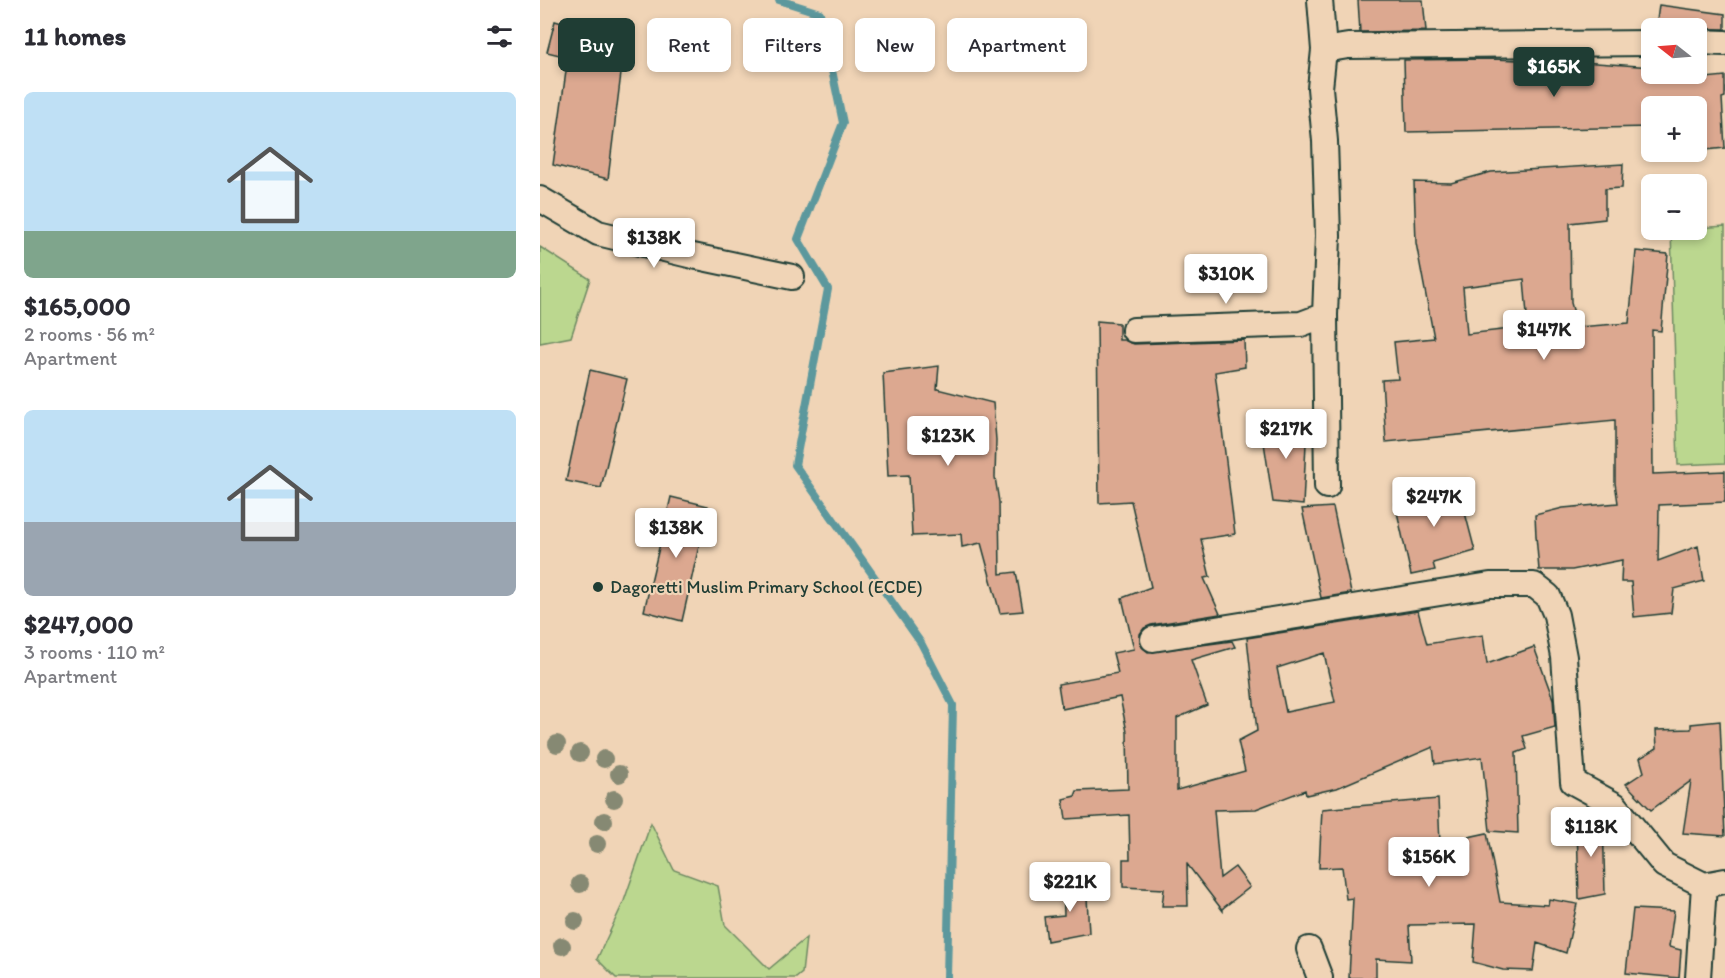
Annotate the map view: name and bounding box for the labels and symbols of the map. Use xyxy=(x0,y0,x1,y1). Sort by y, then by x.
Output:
north arrow xyxy=(1641,18,1707,84)
pin: $165K xyxy=(1512,47,1596,98)
pin: $138K xyxy=(612,218,696,269)
pin: $310K xyxy=(1184,254,1268,305)
pin: $147K xyxy=(1502,310,1586,361)
pin: $217K xyxy=(1244,409,1328,460)
pin: $123K xyxy=(906,416,990,467)
pin: $247K xyxy=(1392,477,1476,528)
pin: $138K xyxy=(634,508,718,559)
place label: Dagoretti Muslim Primary School (ECDE) xyxy=(610,576,923,598)
marker: Dagoretti Muslim Primary School (ECDE) xyxy=(591,580,605,594)
pin: $118K xyxy=(1549,807,1633,858)
pin: $156K xyxy=(1387,837,1471,888)
pin: $221K xyxy=(1028,862,1112,913)

